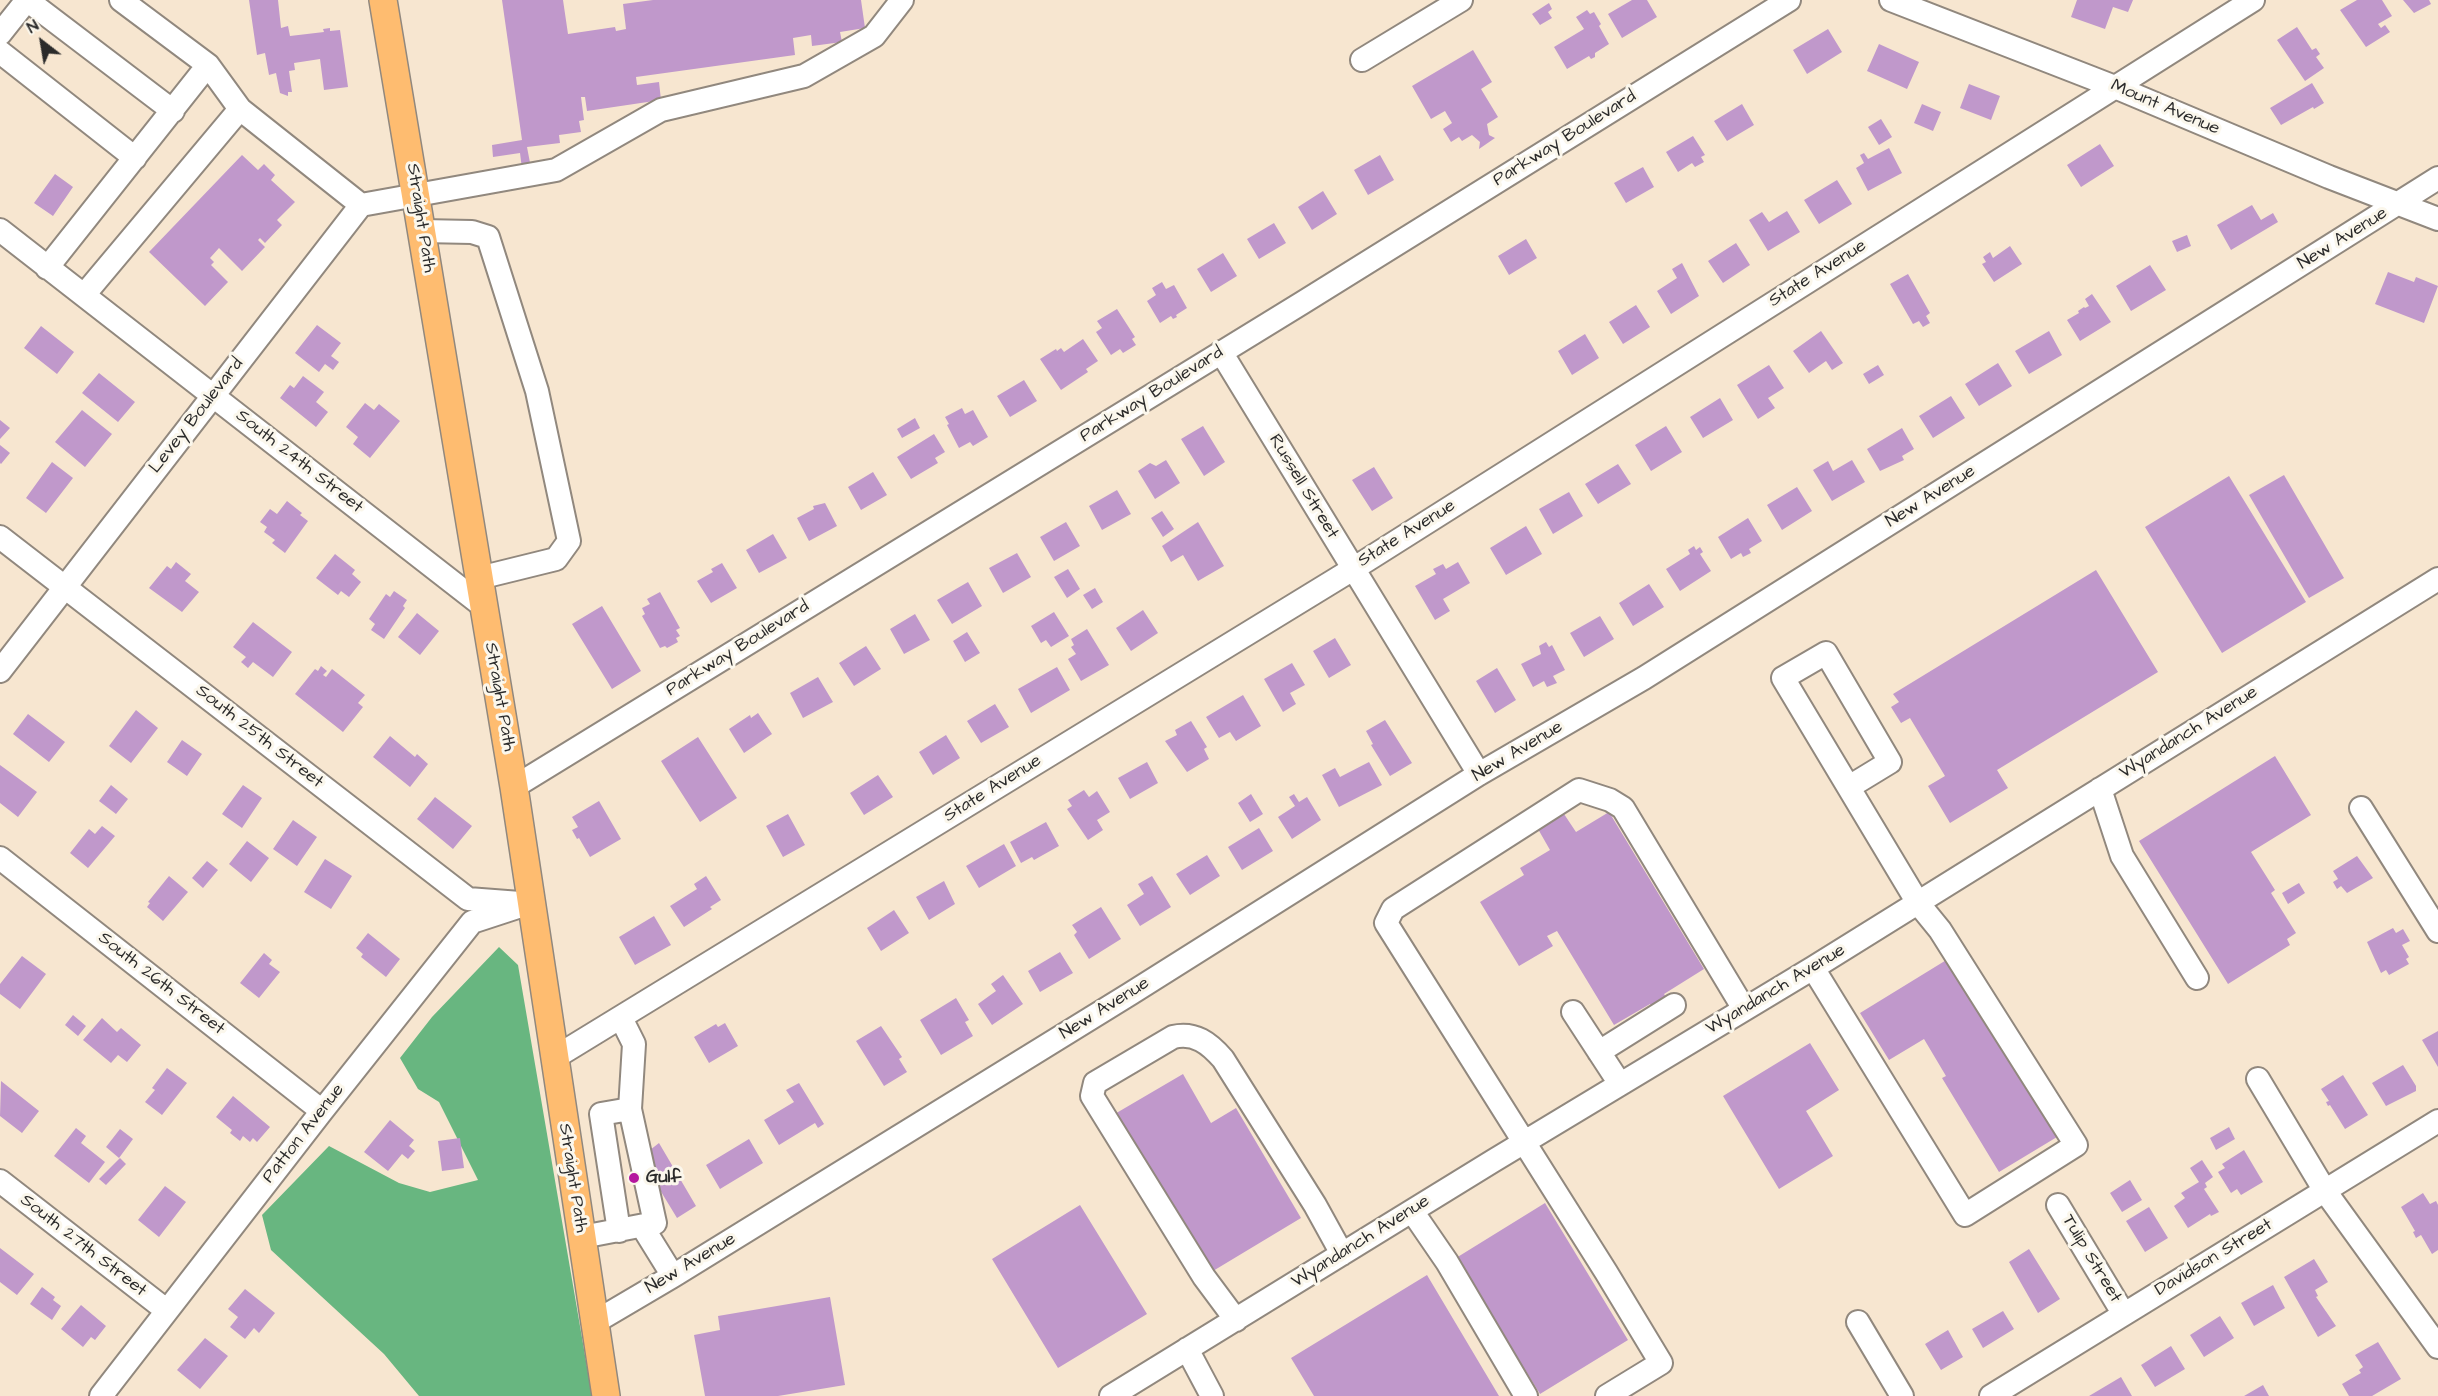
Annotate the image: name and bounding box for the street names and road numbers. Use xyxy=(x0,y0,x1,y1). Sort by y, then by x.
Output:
street label: Mount Avenue xyxy=(2107,75,2223,141)
street label: Parkway Boulevard xyxy=(1489,86,1641,192)
street label: Straight Path xyxy=(401,162,439,274)
street label: New Avenue xyxy=(2294,203,2392,275)
street label: State Avenue xyxy=(1765,236,1871,312)
street label: Parkway Boulevard xyxy=(1076,342,1228,448)
street label: Levey Boulevard xyxy=(145,354,249,478)
street label: South 24th Street xyxy=(231,406,367,518)
street label: Russell Street xyxy=(1263,431,1343,543)
street label: New Avenue xyxy=(1882,461,1980,533)
street label: State Avenue xyxy=(1354,496,1460,572)
street label: Parkway Boulevard xyxy=(662,596,814,702)
street label: Straight Path xyxy=(479,641,519,753)
street label: South 25th Street xyxy=(191,680,327,794)
street label: Wyandanch Avenue xyxy=(2116,682,2262,784)
street label: New Avenue xyxy=(1469,717,1567,787)
street label: State Avenue xyxy=(940,751,1046,827)
street label: South 26th Street xyxy=(93,928,229,1040)
street label: Wyandanch Avenue xyxy=(1703,940,1849,1040)
street label: New Avenue xyxy=(1056,973,1154,1045)
street label: Patton Avenue xyxy=(259,1080,349,1188)
street label: Straight Path xyxy=(553,1122,591,1234)
street label: South 27th Street xyxy=(15,1190,151,1302)
street label: Wyandanch Avenue xyxy=(1288,1191,1434,1293)
street label: Tulip Street xyxy=(2056,1211,2126,1307)
street label: Davidson Street xyxy=(2151,1214,2277,1302)
street label: New Avenue xyxy=(642,1229,740,1299)

